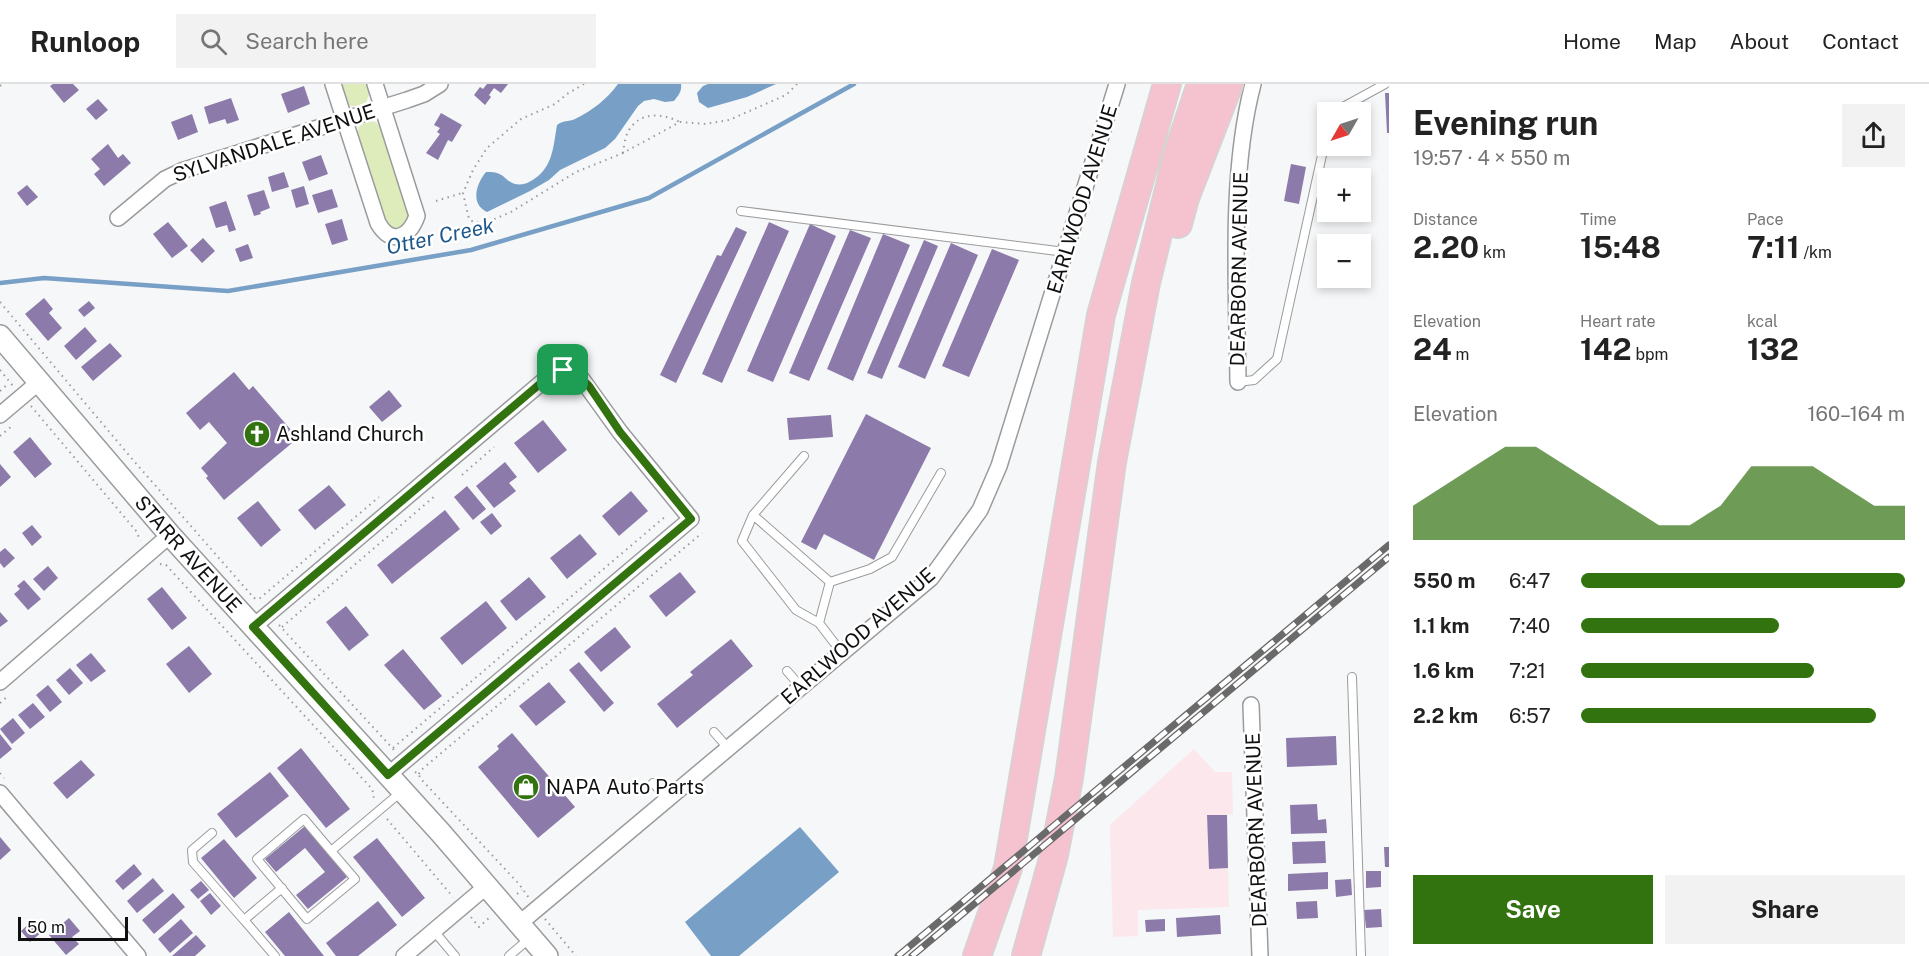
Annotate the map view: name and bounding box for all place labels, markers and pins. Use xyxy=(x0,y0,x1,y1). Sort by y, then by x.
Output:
pin xyxy=(537,344,588,395)
church icon: Ashland Church xyxy=(242,419,272,449)
place label: Ashland Church xyxy=(276,422,424,446)
shop icon: NAPA Auto Parts xyxy=(511,772,541,802)
place label: NAPA Auto Parts xyxy=(546,775,704,799)

